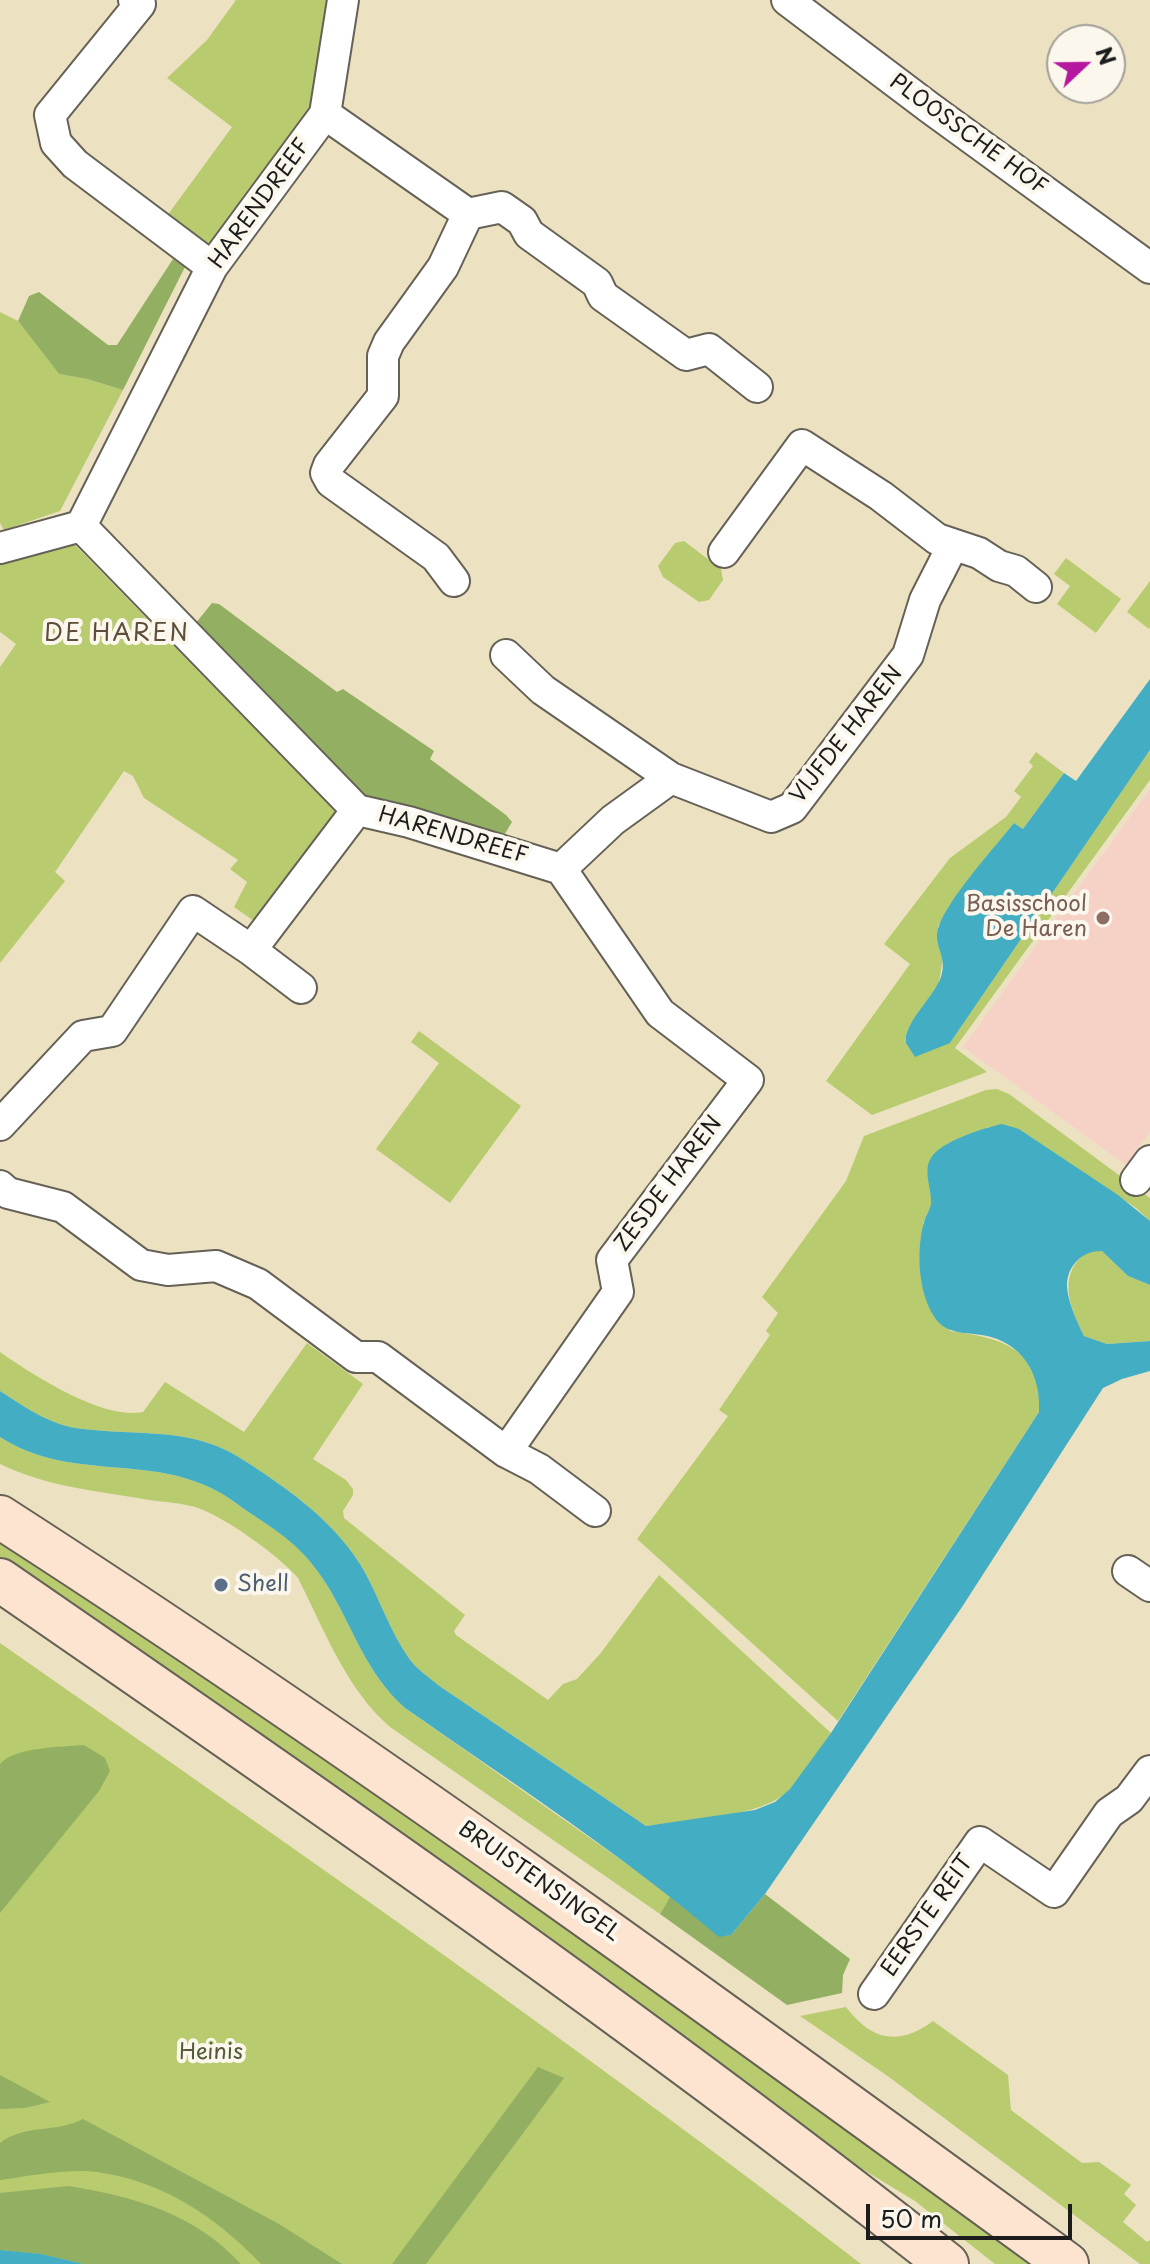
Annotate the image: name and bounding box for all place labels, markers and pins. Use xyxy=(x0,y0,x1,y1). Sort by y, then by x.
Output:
place label: Basisschool De Haren xyxy=(966,892,1087,944)
marker: Basisschool De Haren xyxy=(1094,909,1112,927)
place label: Shell xyxy=(237,1572,289,1598)
marker: Shell xyxy=(212,1576,230,1594)

